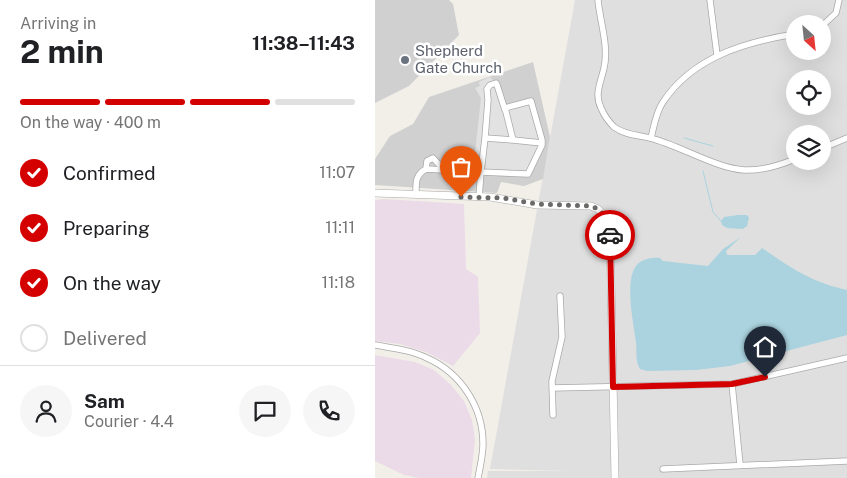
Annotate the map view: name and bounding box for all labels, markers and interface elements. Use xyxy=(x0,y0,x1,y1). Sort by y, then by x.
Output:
text: Arriving in xyxy=(20,14,96,33)
north arrow xyxy=(786,15,831,60)
map controls xyxy=(786,15,831,170)
text: 11:38–11:43 xyxy=(252,32,355,54)
text: 2 min xyxy=(20,33,104,70)
place label: Shepherd Gate Church xyxy=(415,42,502,76)
marker: Shepherd Gate Church xyxy=(399,54,411,66)
button: locate xyxy=(786,70,831,115)
text: On the way · 400 m xyxy=(20,113,161,132)
button: layers xyxy=(786,125,831,170)
pin xyxy=(440,146,482,197)
icon: bag xyxy=(447,153,475,181)
icon: check xyxy=(20,159,48,187)
text: Confirmed xyxy=(63,162,156,184)
text: 11:07 xyxy=(319,163,355,182)
courier xyxy=(585,210,635,260)
icon: check xyxy=(20,214,48,242)
text: Preparing xyxy=(63,217,150,239)
text: 11:11 xyxy=(325,218,355,237)
icon: car xyxy=(596,221,624,249)
icon: check xyxy=(20,269,48,297)
text: On the way xyxy=(63,272,161,294)
text: 11:18 xyxy=(321,273,355,292)
pin xyxy=(744,326,786,377)
text: Delivered xyxy=(63,327,147,349)
icon: home xyxy=(751,333,779,361)
button: person xyxy=(20,385,72,437)
button: chat xyxy=(239,385,291,437)
button: phone xyxy=(303,385,355,437)
text: Sam xyxy=(84,390,125,412)
text: Courier · 4.4 xyxy=(84,412,174,431)

